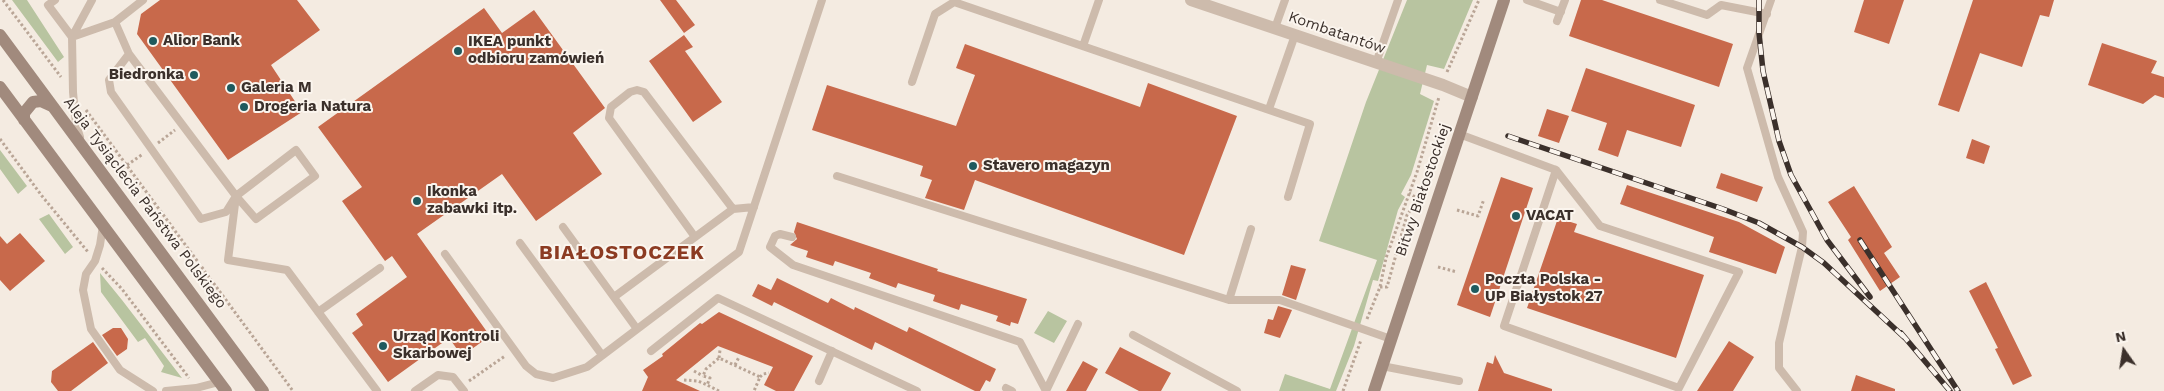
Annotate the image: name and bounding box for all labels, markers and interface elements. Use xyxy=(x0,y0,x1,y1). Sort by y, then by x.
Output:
street label: Kombatantów xyxy=(1286,8,1388,58)
place label: Alior Bank xyxy=(163,32,240,50)
place label: IKEA punkt odbioru zamówień xyxy=(468,33,604,68)
marker: Alior Bank xyxy=(147,35,159,47)
marker: IKEA punkt odbioru zamówień xyxy=(452,45,464,57)
place label: Biedronka xyxy=(109,66,184,84)
marker: Biedronka xyxy=(188,69,200,81)
place label: Galeria M xyxy=(241,79,312,97)
marker: Galeria M xyxy=(225,82,237,94)
street label: Aleja Tysiąclecia Państwa Polskiego xyxy=(60,94,230,312)
place label: Drogeria Natura xyxy=(254,98,371,116)
marker: Drogeria Natura xyxy=(238,101,250,113)
street label: Bitwy Białostockiej xyxy=(1392,121,1454,259)
place label: Stavero magazyn xyxy=(983,157,1110,175)
marker: Stavero magazyn xyxy=(967,160,979,172)
place label: Ikonka zabawki itp. xyxy=(427,183,517,218)
marker: Ikonka zabawki itp. xyxy=(411,195,423,207)
place label: VACAT xyxy=(1526,207,1574,225)
marker: VACAT xyxy=(1510,210,1522,222)
district label: BIAŁOSTOCZEK xyxy=(538,241,706,265)
place label: Poczta Polska - UP Białystok 27 xyxy=(1485,271,1603,306)
marker: Poczta Polska - UP Białystok 27 xyxy=(1469,283,1481,295)
north arrow xyxy=(2099,326,2149,376)
text: N xyxy=(2114,327,2127,345)
place label: Urząd Kontroli Skarbowej xyxy=(393,328,499,363)
marker: Urząd Kontroli Skarbowej xyxy=(377,340,389,352)

